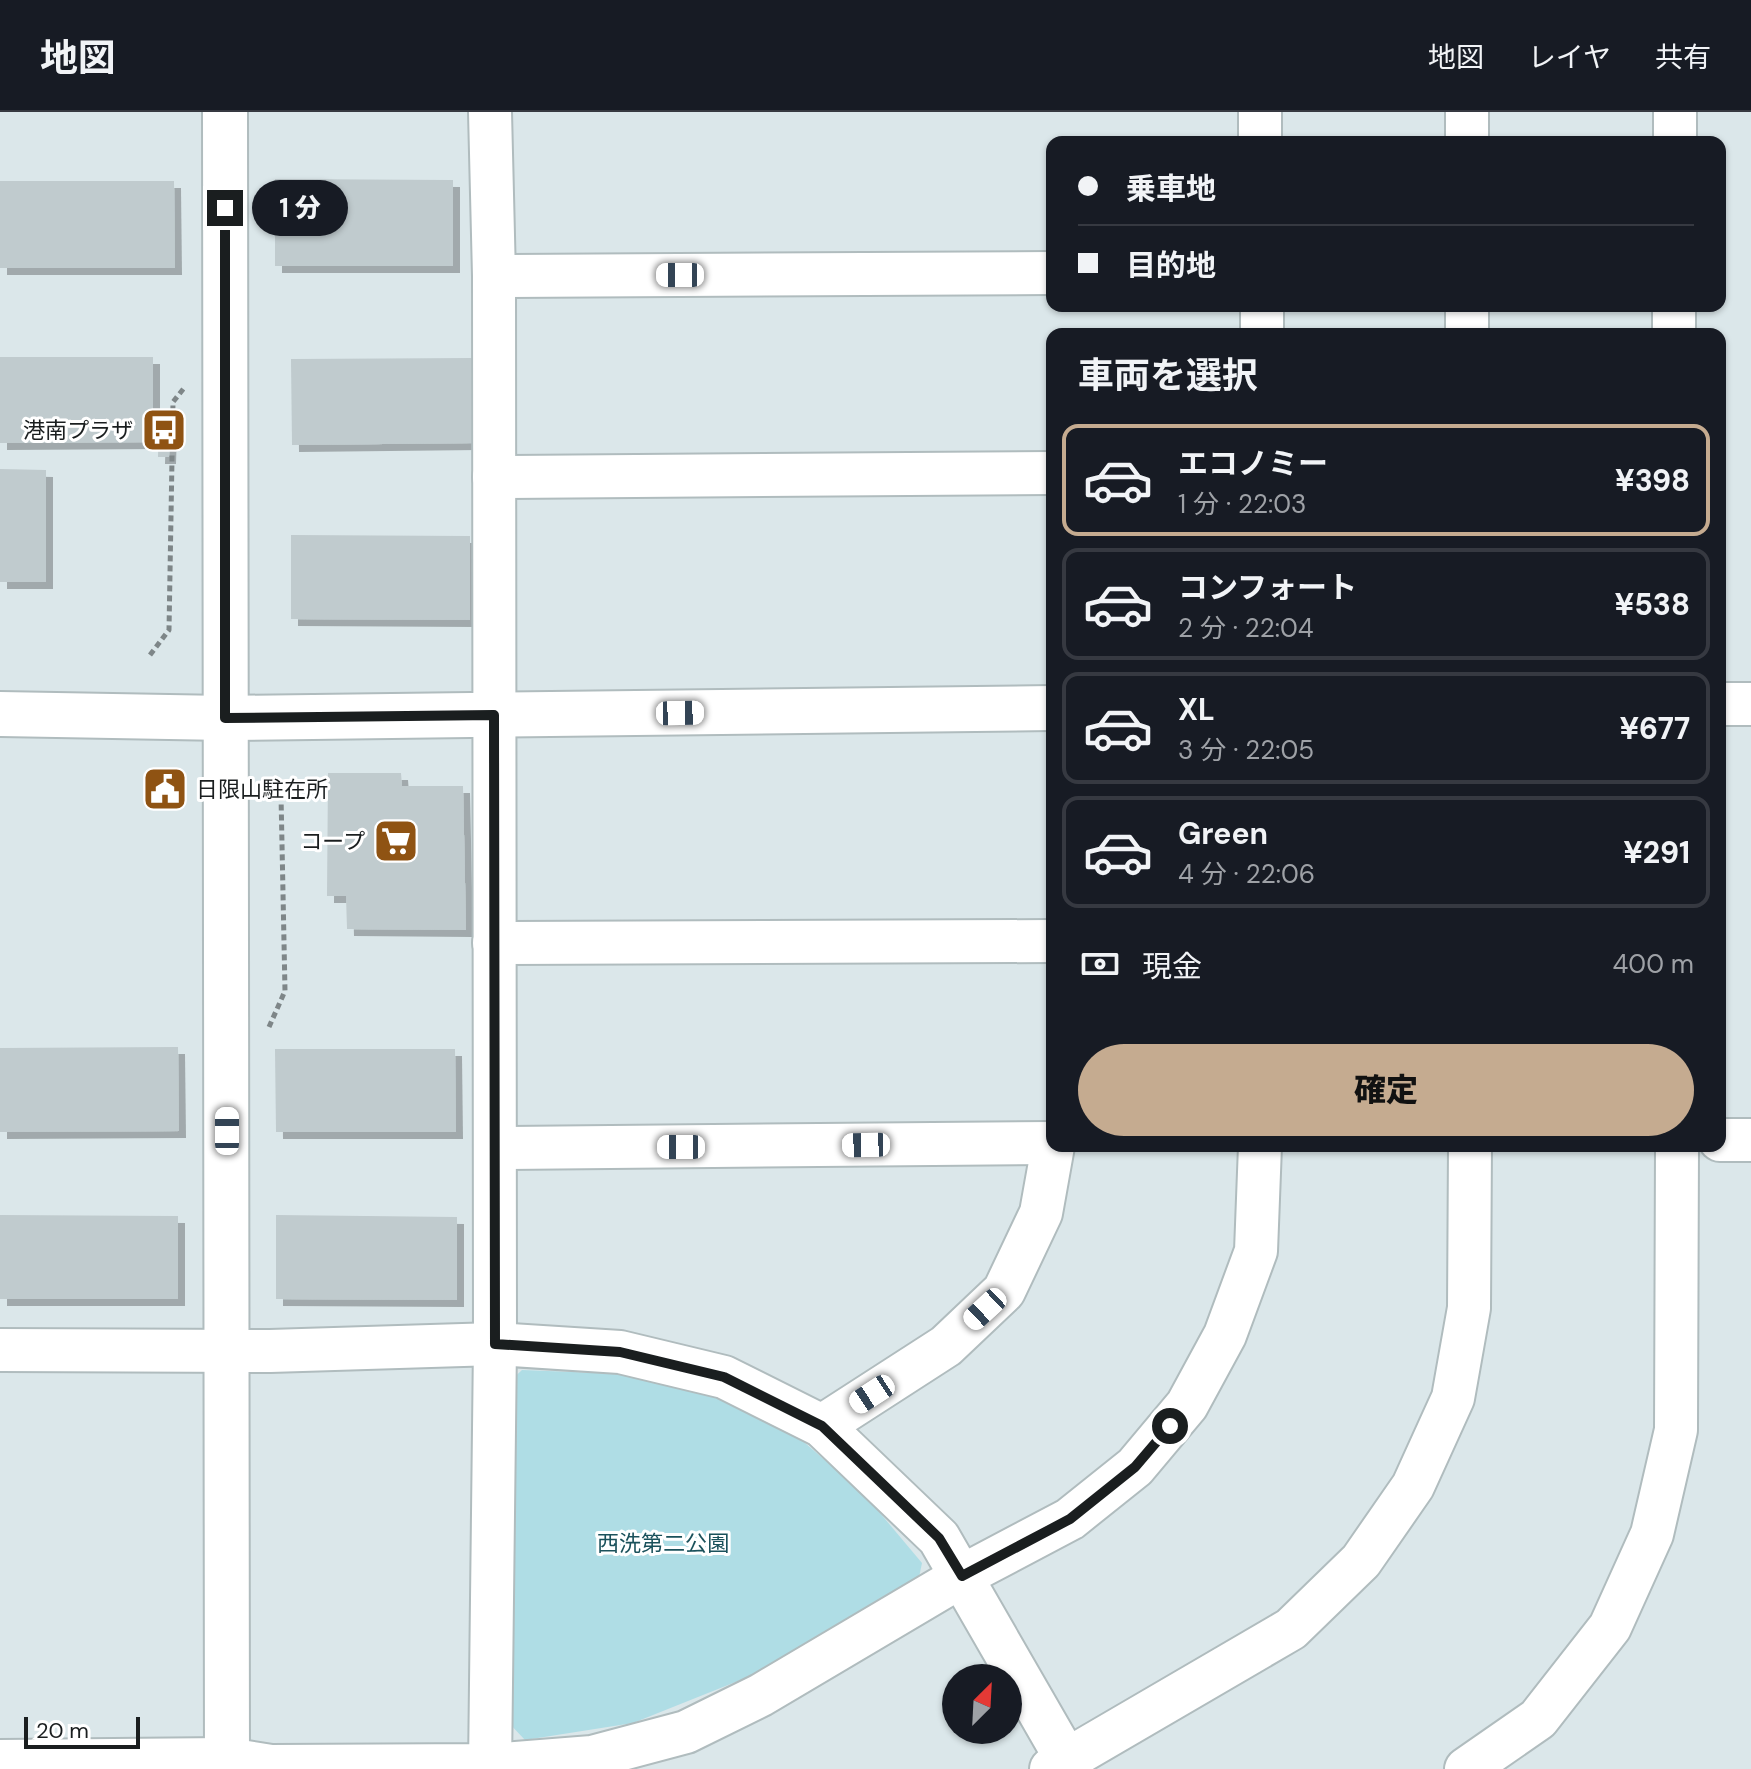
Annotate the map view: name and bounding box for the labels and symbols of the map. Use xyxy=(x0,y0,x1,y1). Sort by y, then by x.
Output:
callout: 1 分 xyxy=(253,180,349,236)
route end xyxy=(207,190,243,226)
car xyxy=(656,263,704,287)
bus stop icon: 港南プラザ xyxy=(140,406,188,454)
place label: 港南プラザ xyxy=(23,416,133,445)
car xyxy=(656,701,704,725)
public building icon: 日限山駐在所 xyxy=(141,765,189,813)
place label: 日限山駐在所 xyxy=(196,775,328,804)
supermarket icon: コープ xyxy=(372,817,420,865)
place label: コープ xyxy=(300,827,365,856)
car xyxy=(215,1107,239,1155)
car xyxy=(842,1133,890,1157)
car xyxy=(657,1135,705,1159)
car xyxy=(959,1284,1011,1334)
car xyxy=(845,1371,899,1417)
route start xyxy=(1152,1408,1188,1444)
park label: 西洗第二公園 xyxy=(597,1529,729,1558)
north arrow xyxy=(942,1664,1022,1744)
scale bar xyxy=(24,1713,140,1749)

